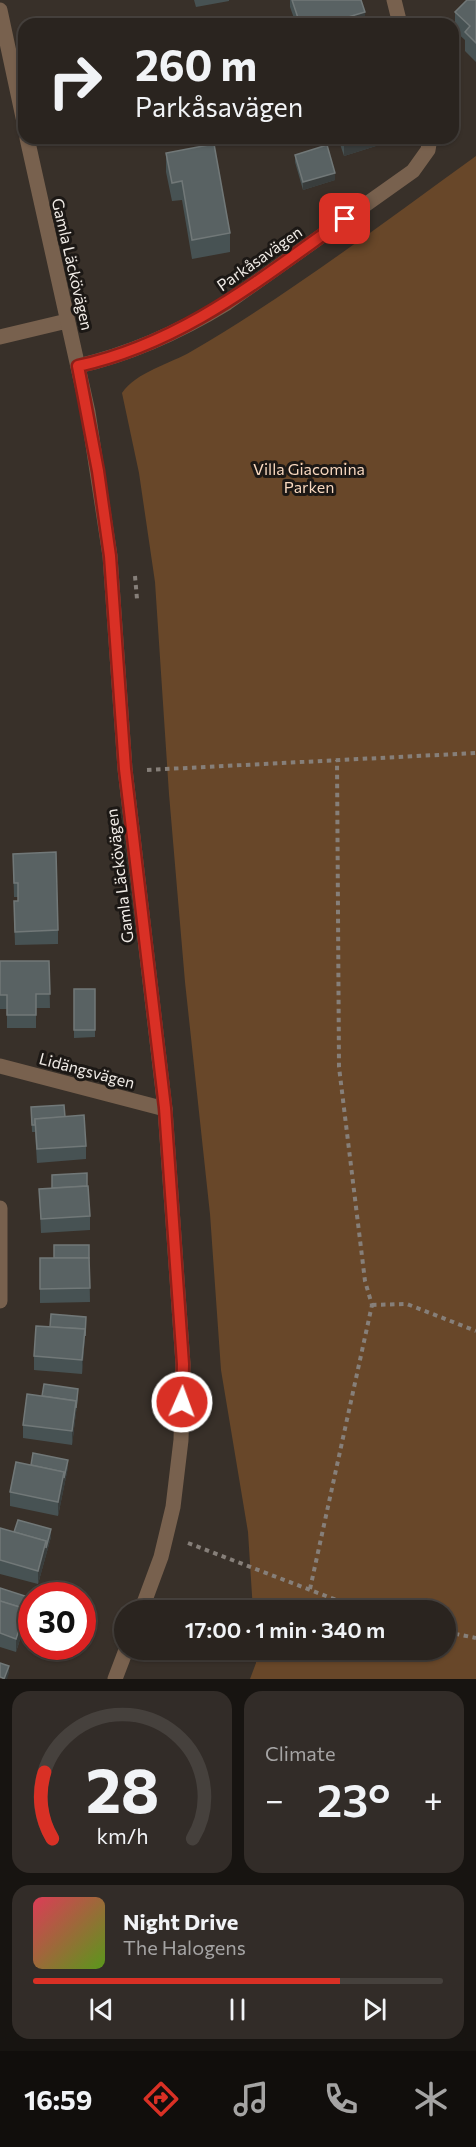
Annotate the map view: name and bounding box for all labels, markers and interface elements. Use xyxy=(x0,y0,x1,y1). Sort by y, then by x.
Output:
text: 260 m xyxy=(135,38,257,90)
icon: right xyxy=(36,42,114,120)
text: Parkåsavägen xyxy=(135,90,303,123)
pin xyxy=(319,193,370,244)
street label: Gamla Läckövägen xyxy=(49,196,97,332)
icon: arrive xyxy=(328,202,361,235)
street label: Parkåsavägen xyxy=(213,222,305,294)
park label: Villa Giacomina Parken xyxy=(253,459,365,496)
street label: Gamla Läckövägen xyxy=(101,808,137,944)
street label: Lidängsvägen xyxy=(37,1048,137,1092)
position arrow xyxy=(150,1370,214,1434)
speed limit sign: 30 xyxy=(18,1582,96,1660)
text: 17:00 · 1 min · 340 m xyxy=(185,1616,385,1643)
text: Climate xyxy=(265,1741,335,1765)
text: 28 xyxy=(85,1750,159,1826)
text: 23° xyxy=(317,1771,390,1826)
text: − xyxy=(265,1778,284,1819)
text: + xyxy=(424,1778,443,1819)
text: km/h xyxy=(96,1822,148,1848)
text: Night Drive xyxy=(123,1908,238,1935)
text: The Halogens xyxy=(123,1935,246,1959)
icon: previous xyxy=(85,1993,118,2026)
icon: pause xyxy=(221,1993,254,2026)
icon: next xyxy=(358,1993,391,2026)
icon: directions xyxy=(140,2078,182,2120)
icon: music xyxy=(230,2078,272,2120)
icon: phone xyxy=(320,2078,362,2120)
icon: climate xyxy=(410,2078,452,2120)
text: 16:59 xyxy=(24,2083,92,2116)

